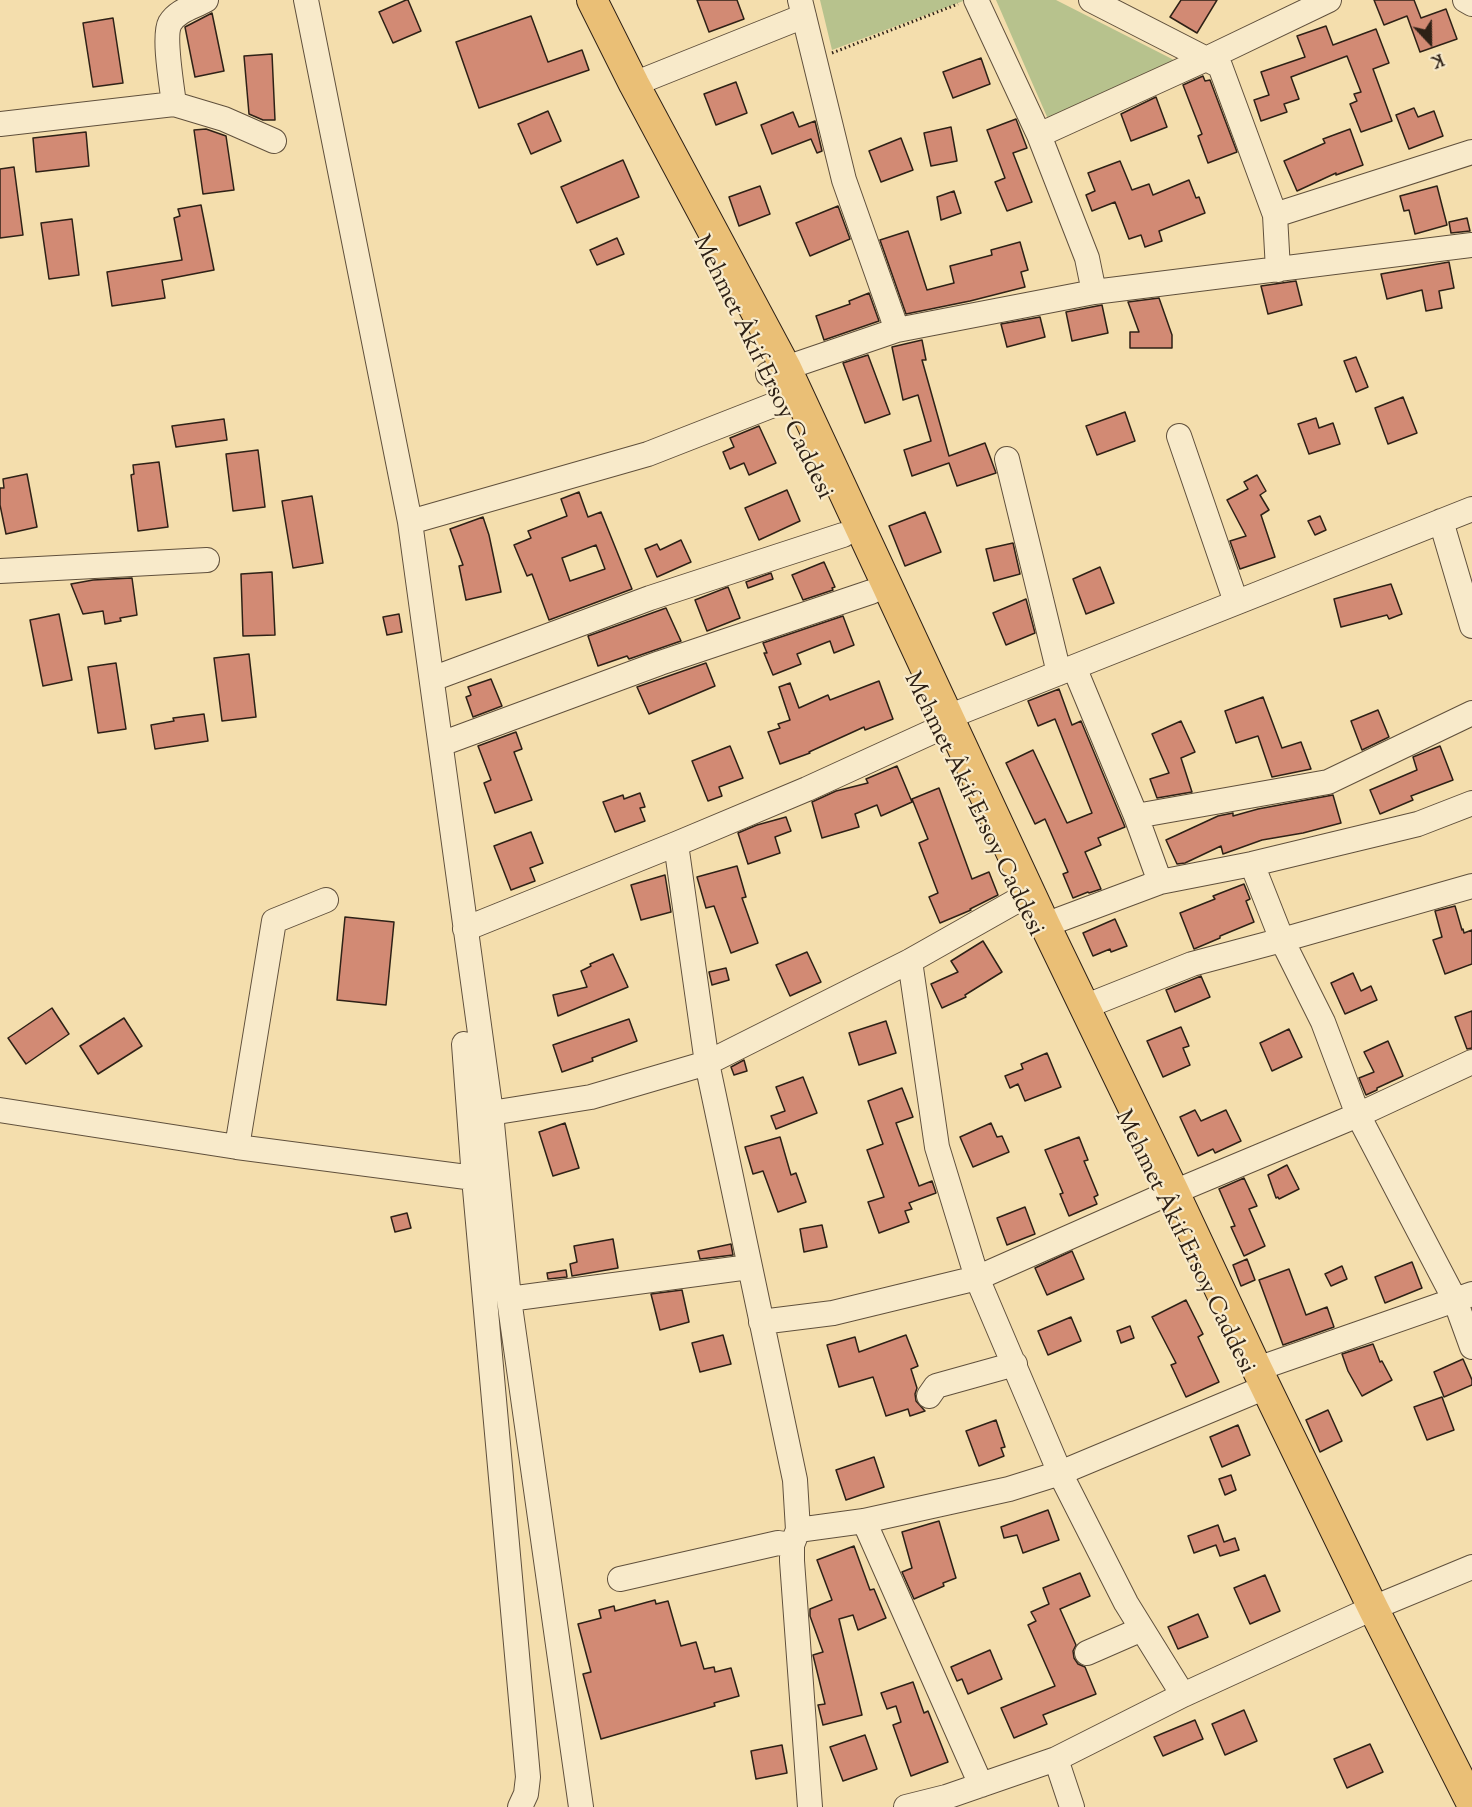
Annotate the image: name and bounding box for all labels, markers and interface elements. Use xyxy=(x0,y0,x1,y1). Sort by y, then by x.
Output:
north arrow xyxy=(1400,12,1460,72)
text: K xyxy=(1427,46,1447,72)
street label: Mehmet Âkif Ersoy Caddesi xyxy=(685,231,837,505)
street label: Mehmet Âkif Ersoy Caddesi xyxy=(896,668,1048,942)
street label: Mehmet Âkif Ersoy Caddesi xyxy=(1107,1106,1259,1380)

